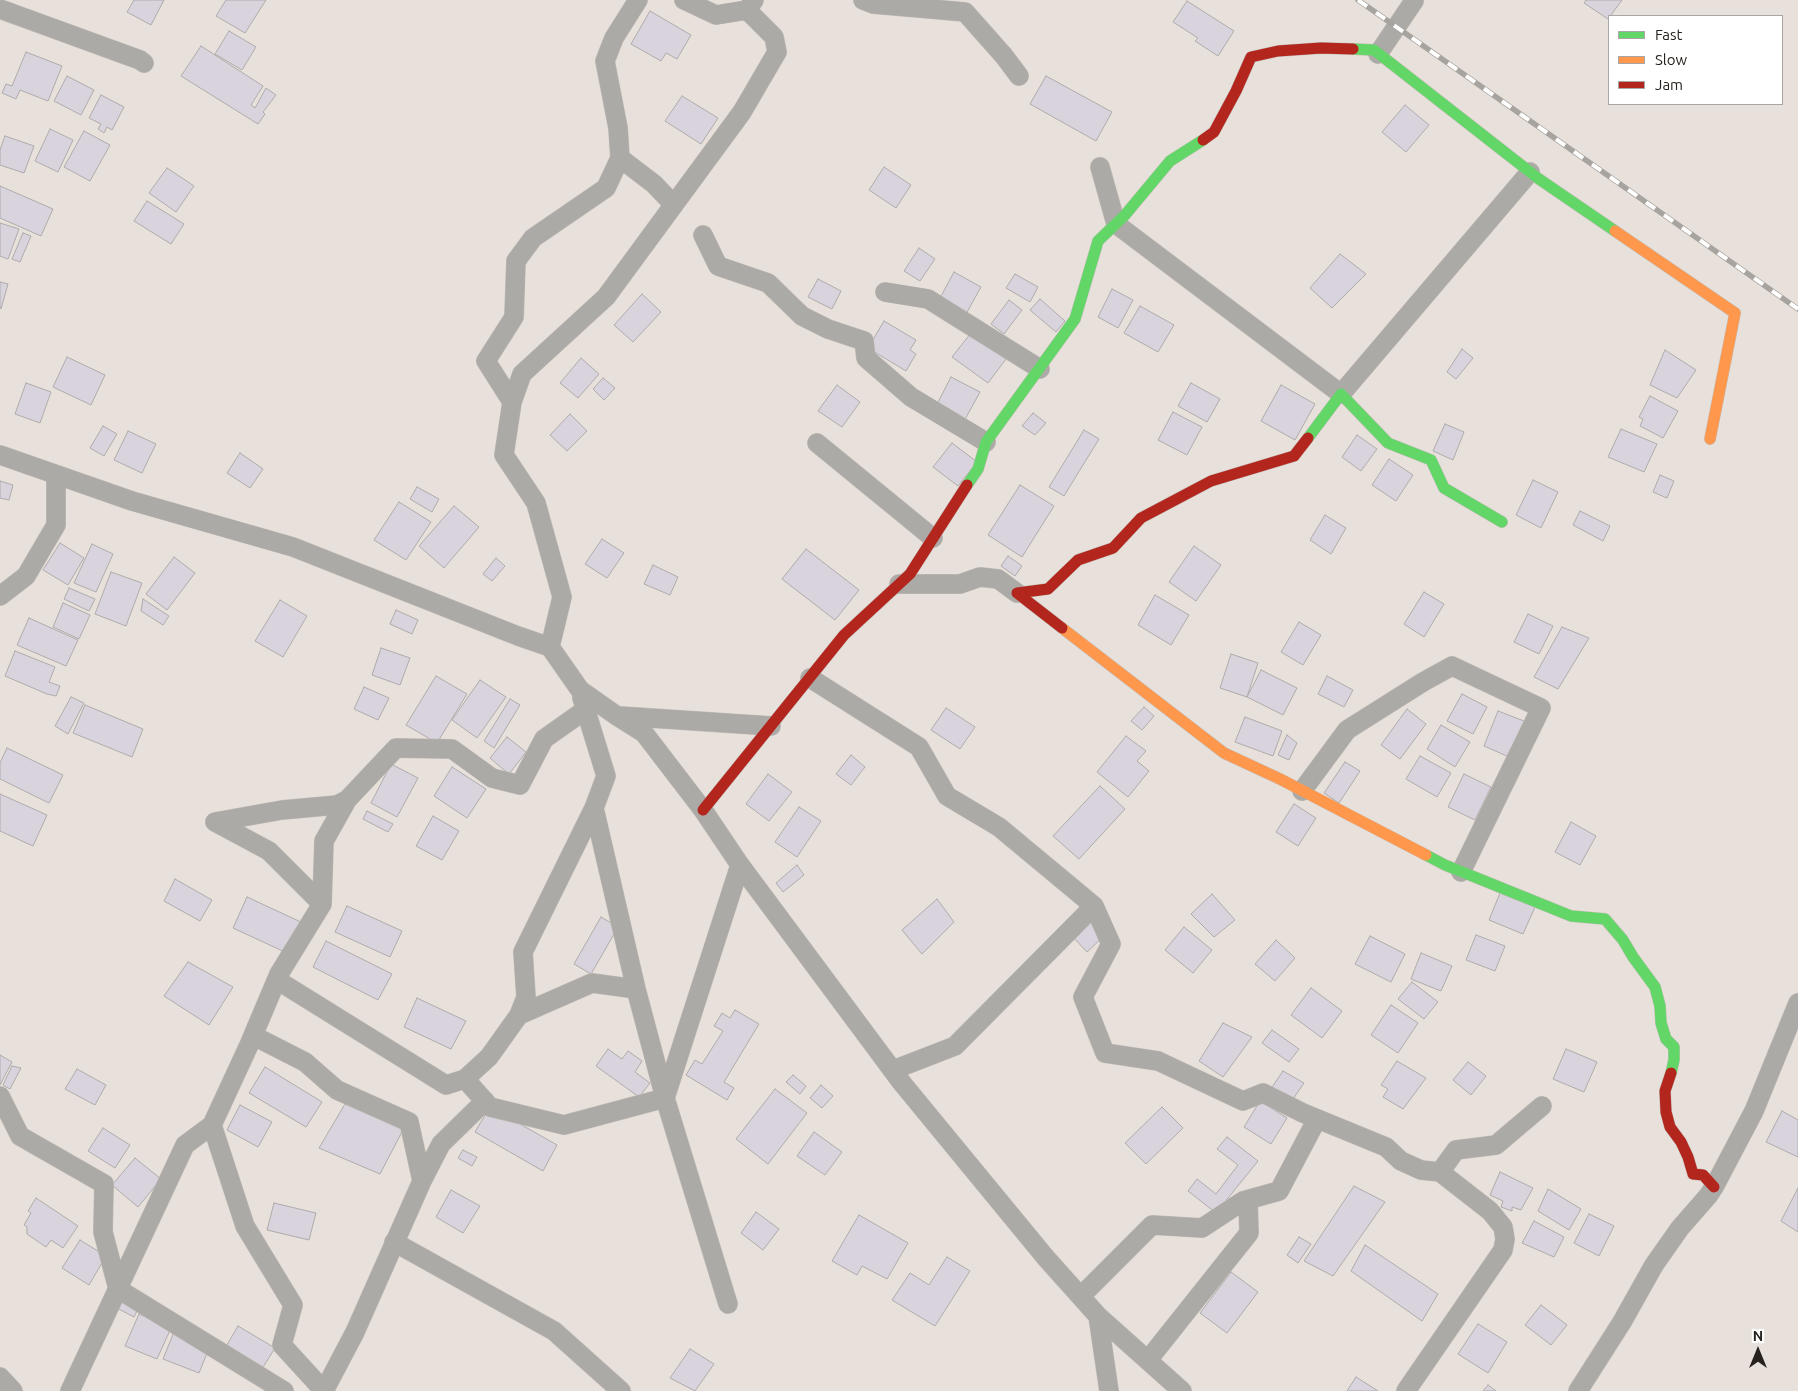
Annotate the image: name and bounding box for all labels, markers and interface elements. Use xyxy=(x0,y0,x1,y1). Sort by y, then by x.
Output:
legend xyxy=(1608,15,1783,105)
text: Fast xyxy=(1655,26,1682,43)
text: Slow xyxy=(1655,51,1687,68)
text: Jam xyxy=(1655,76,1683,93)
north arrow xyxy=(1733,1326,1783,1376)
text: N xyxy=(1753,1328,1763,1344)

